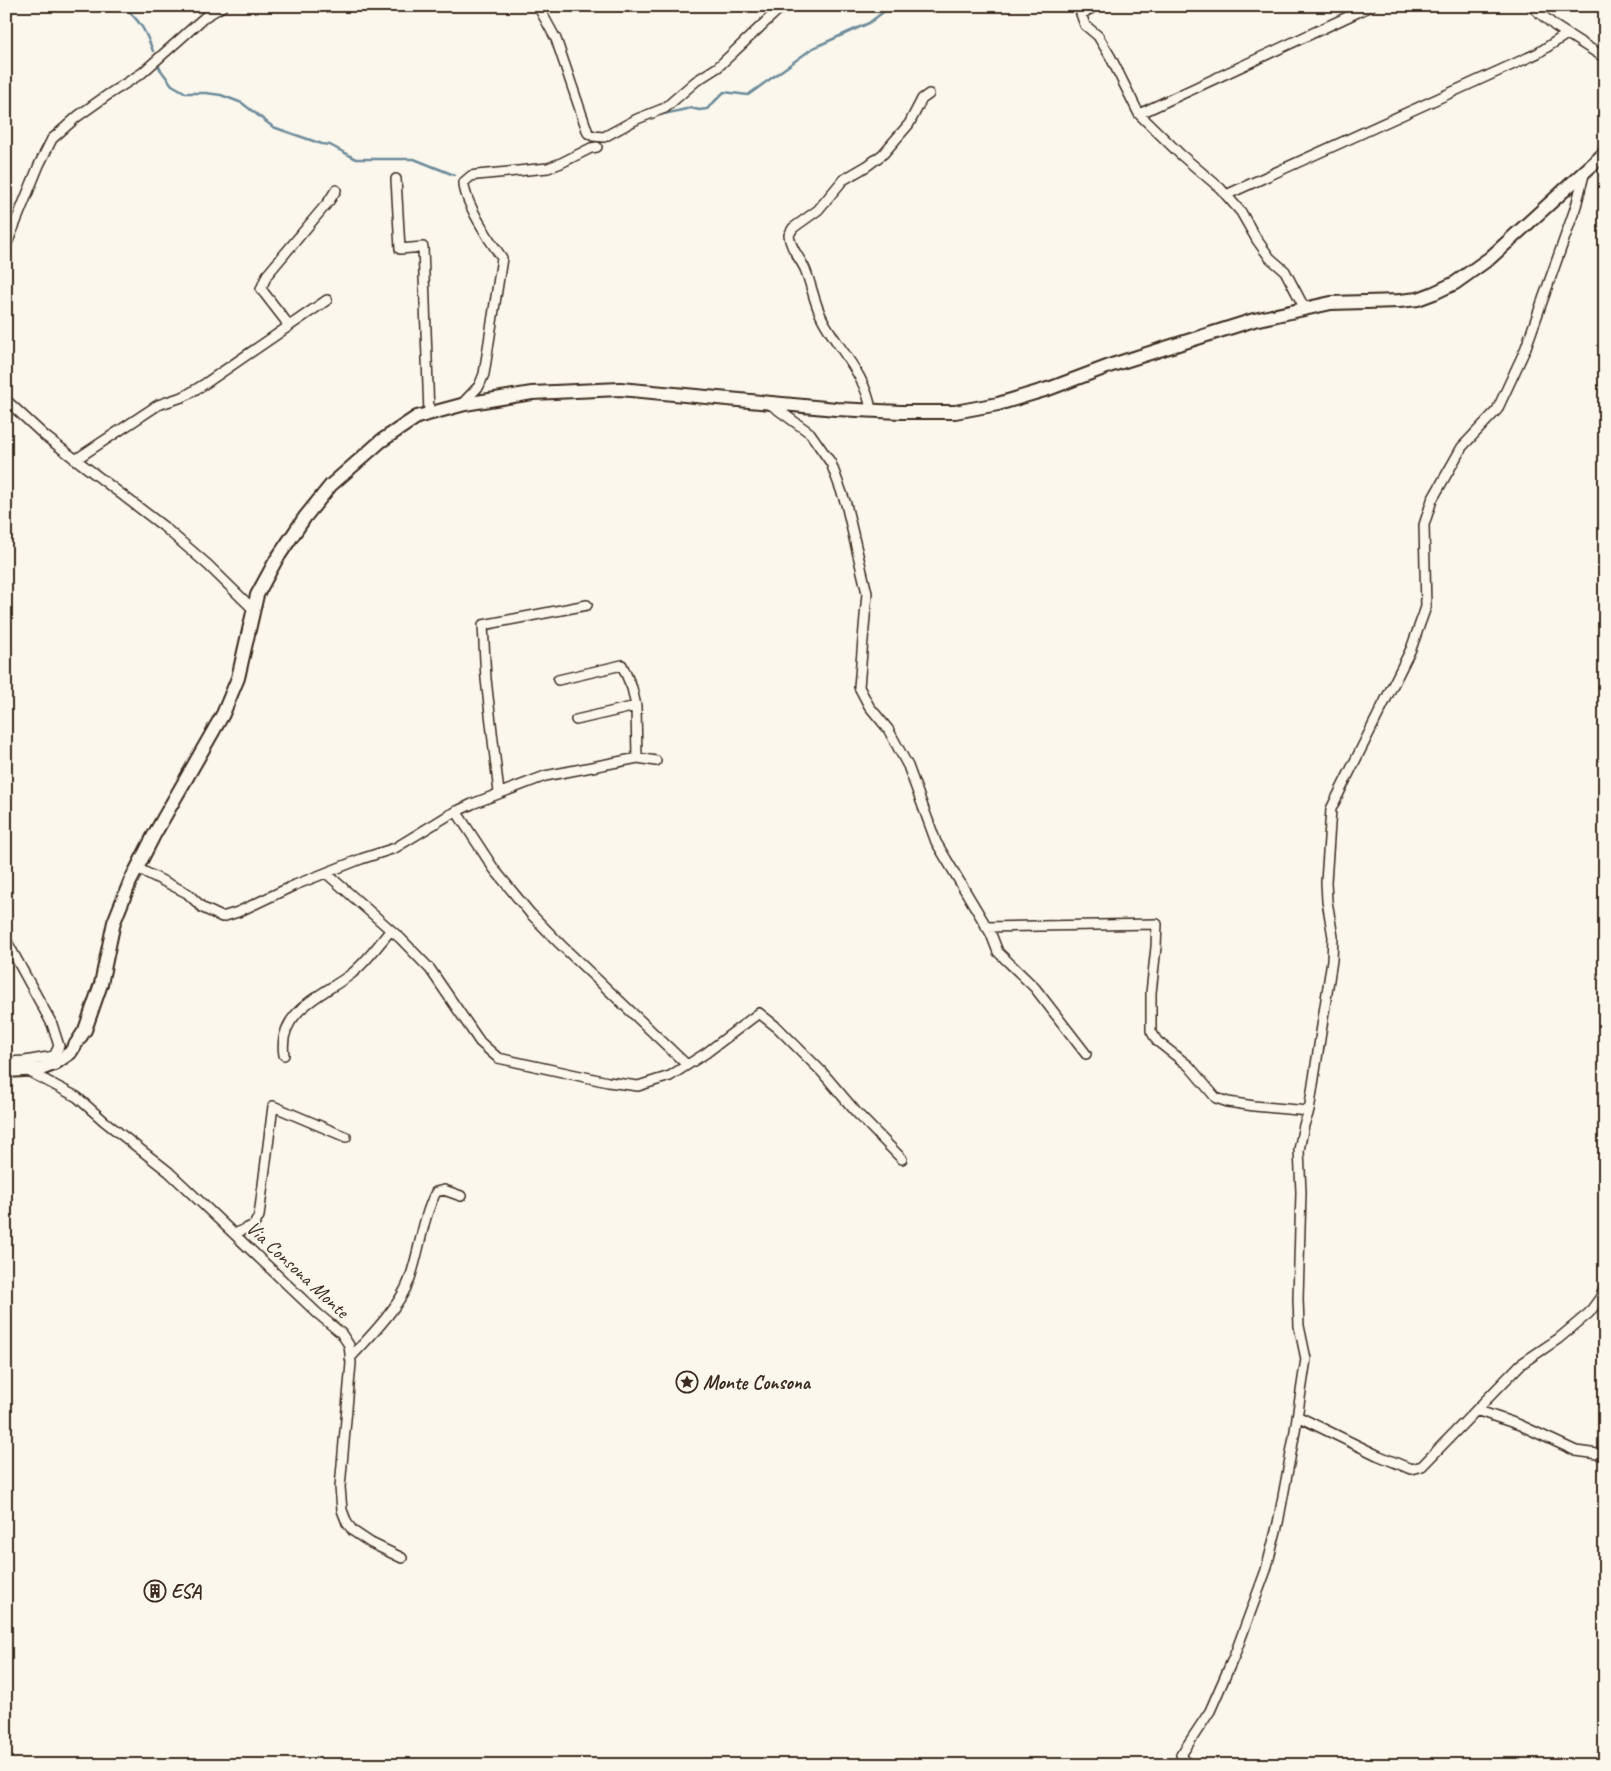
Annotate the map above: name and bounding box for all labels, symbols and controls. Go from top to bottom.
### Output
street label: Via Consona Monte [241,1215,355,1324]
place icon: Monte Consona [675,1370,699,1394]
place label: Monte Consona [703,1370,812,1395]
building icon: ESA [143,1579,167,1603]
place label: ESA [171,1579,202,1604]

